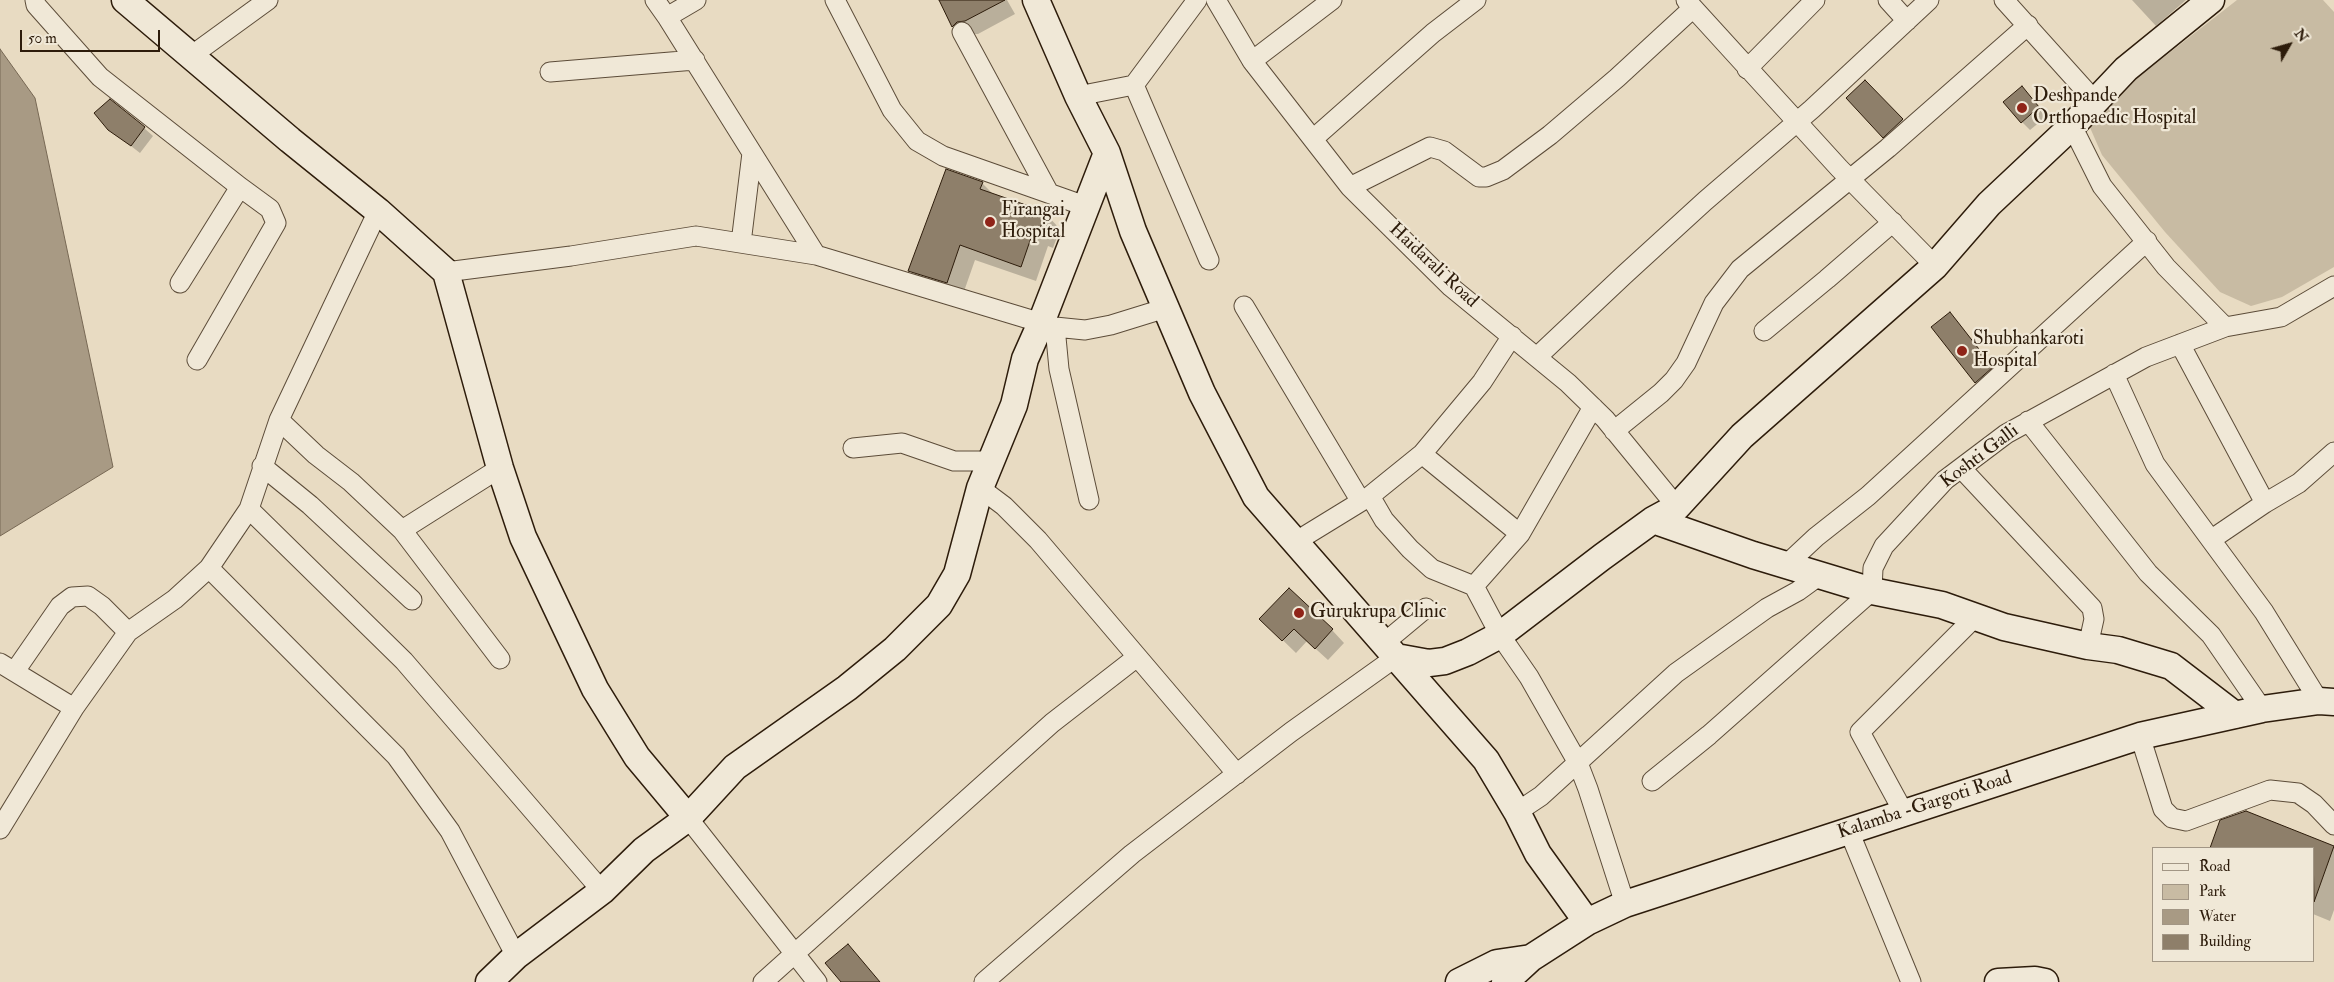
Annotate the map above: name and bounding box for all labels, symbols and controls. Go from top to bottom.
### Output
scale bar [22,20,162,52]
north arrow [2264,20,2314,70]
text: N [2291,25,2312,46]
text: 50 m [28,29,57,48]
place label: Deshpande Orthopaedic Hospital [2033,86,2196,130]
marker: Deshpande Orthopaedic Hospital [2015,101,2029,115]
place label: Firangai Hospital [1001,200,1065,244]
marker: Firangai Hospital [983,215,997,229]
street label: Haidarali Road [1384,219,1482,313]
place label: Shubhankaroti Hospital [1973,329,2084,373]
marker: Shubhankaroti Hospital [1955,344,1969,358]
street label: Koshti Galli [1936,420,2024,494]
place label: Gurukrupa Clinic [1310,602,1446,624]
marker: Gurukrupa Clinic [1292,606,1306,620]
street label: Kalamba -Gargoti Road [1835,767,2015,845]
legend [2152,847,2314,962]
text: Road [2199,857,2230,876]
text: Park [2199,882,2226,901]
text: Water [2199,907,2236,926]
text: Building [2199,932,2251,951]

